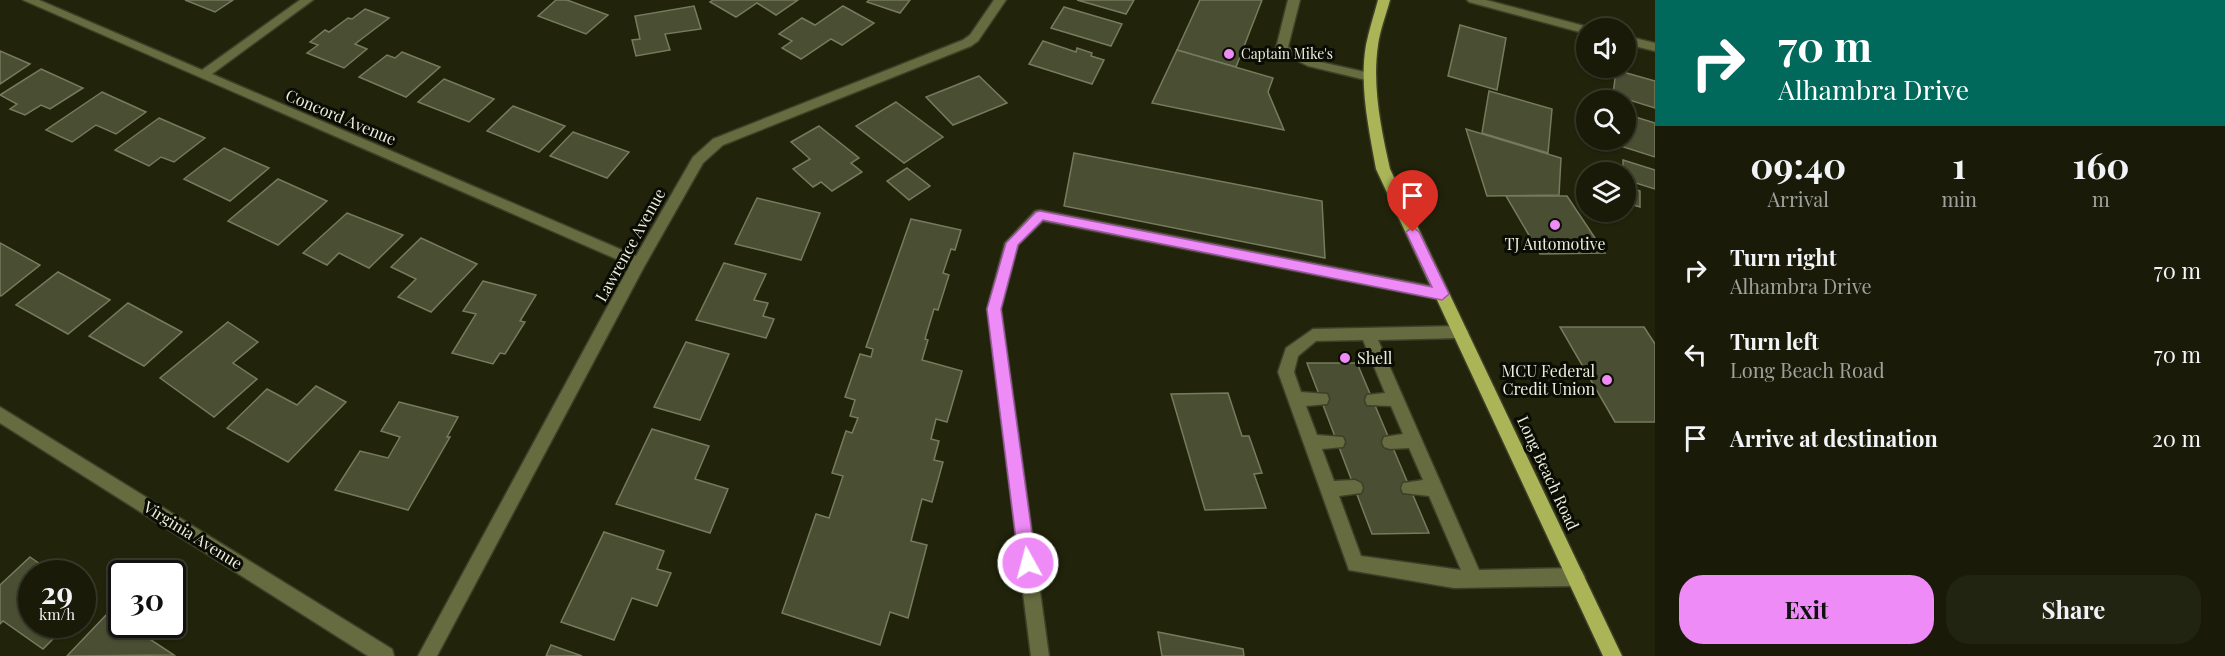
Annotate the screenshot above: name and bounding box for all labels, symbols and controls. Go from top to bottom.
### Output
text: 70 m [1778,17,1872,73]
map controls [1576,18,1636,222]
button: sound [1576,18,1636,78]
icon: right [1679,24,1757,102]
place label: Captain Mike's [1241,44,1333,63]
marker: Captain Mike's [1222,47,1236,61]
text: Alhambra Drive [1778,71,1969,107]
street label: Concord Avenue [283,84,400,149]
button: search [1576,90,1636,150]
text: 09:40 [1750,140,1846,188]
text: 1 [1952,140,1966,188]
text: 160 [2072,140,2130,188]
button: layers [1576,162,1636,222]
pin [1387,170,1438,232]
icon: arrive [1396,179,1429,212]
street label: Lawrence Avenue [590,184,669,305]
text: Arrival [1767,185,1829,212]
text: min [1941,185,1977,212]
text: m [2092,185,2110,212]
marker: TJ Automotive [1548,218,1562,232]
place label: TJ Automotive [1504,233,1606,254]
text: Turn right [1730,242,1836,272]
icon: right [1679,254,1712,287]
text: 70 m [2154,255,2201,285]
text: Alhambra Drive [1730,272,1872,299]
text: Turn left [1730,326,1819,356]
icon: left [1679,338,1712,371]
text: 70 m [2154,339,2201,369]
place label: Shell [1357,347,1393,368]
marker: Shell [1338,351,1352,365]
text: Long Beach Road [1730,356,1885,383]
place label: MCU Federal Credit Union [1501,360,1595,399]
marker: MCU Federal Credit Union [1600,373,1614,387]
street label: Long Beach Road [1513,412,1584,533]
icon: arrive [1679,422,1712,455]
text: Arrive at destination [1730,423,1938,453]
text: 20 m [2152,423,2201,453]
street label: Virginia Avenue [139,495,247,573]
position arrow [996,531,1060,595]
speed limit sign: 30 [108,560,186,638]
text: 29 [41,572,73,612]
button: Exit [1679,575,1934,644]
button: Share [1946,575,2201,644]
text: km/h [39,604,75,624]

